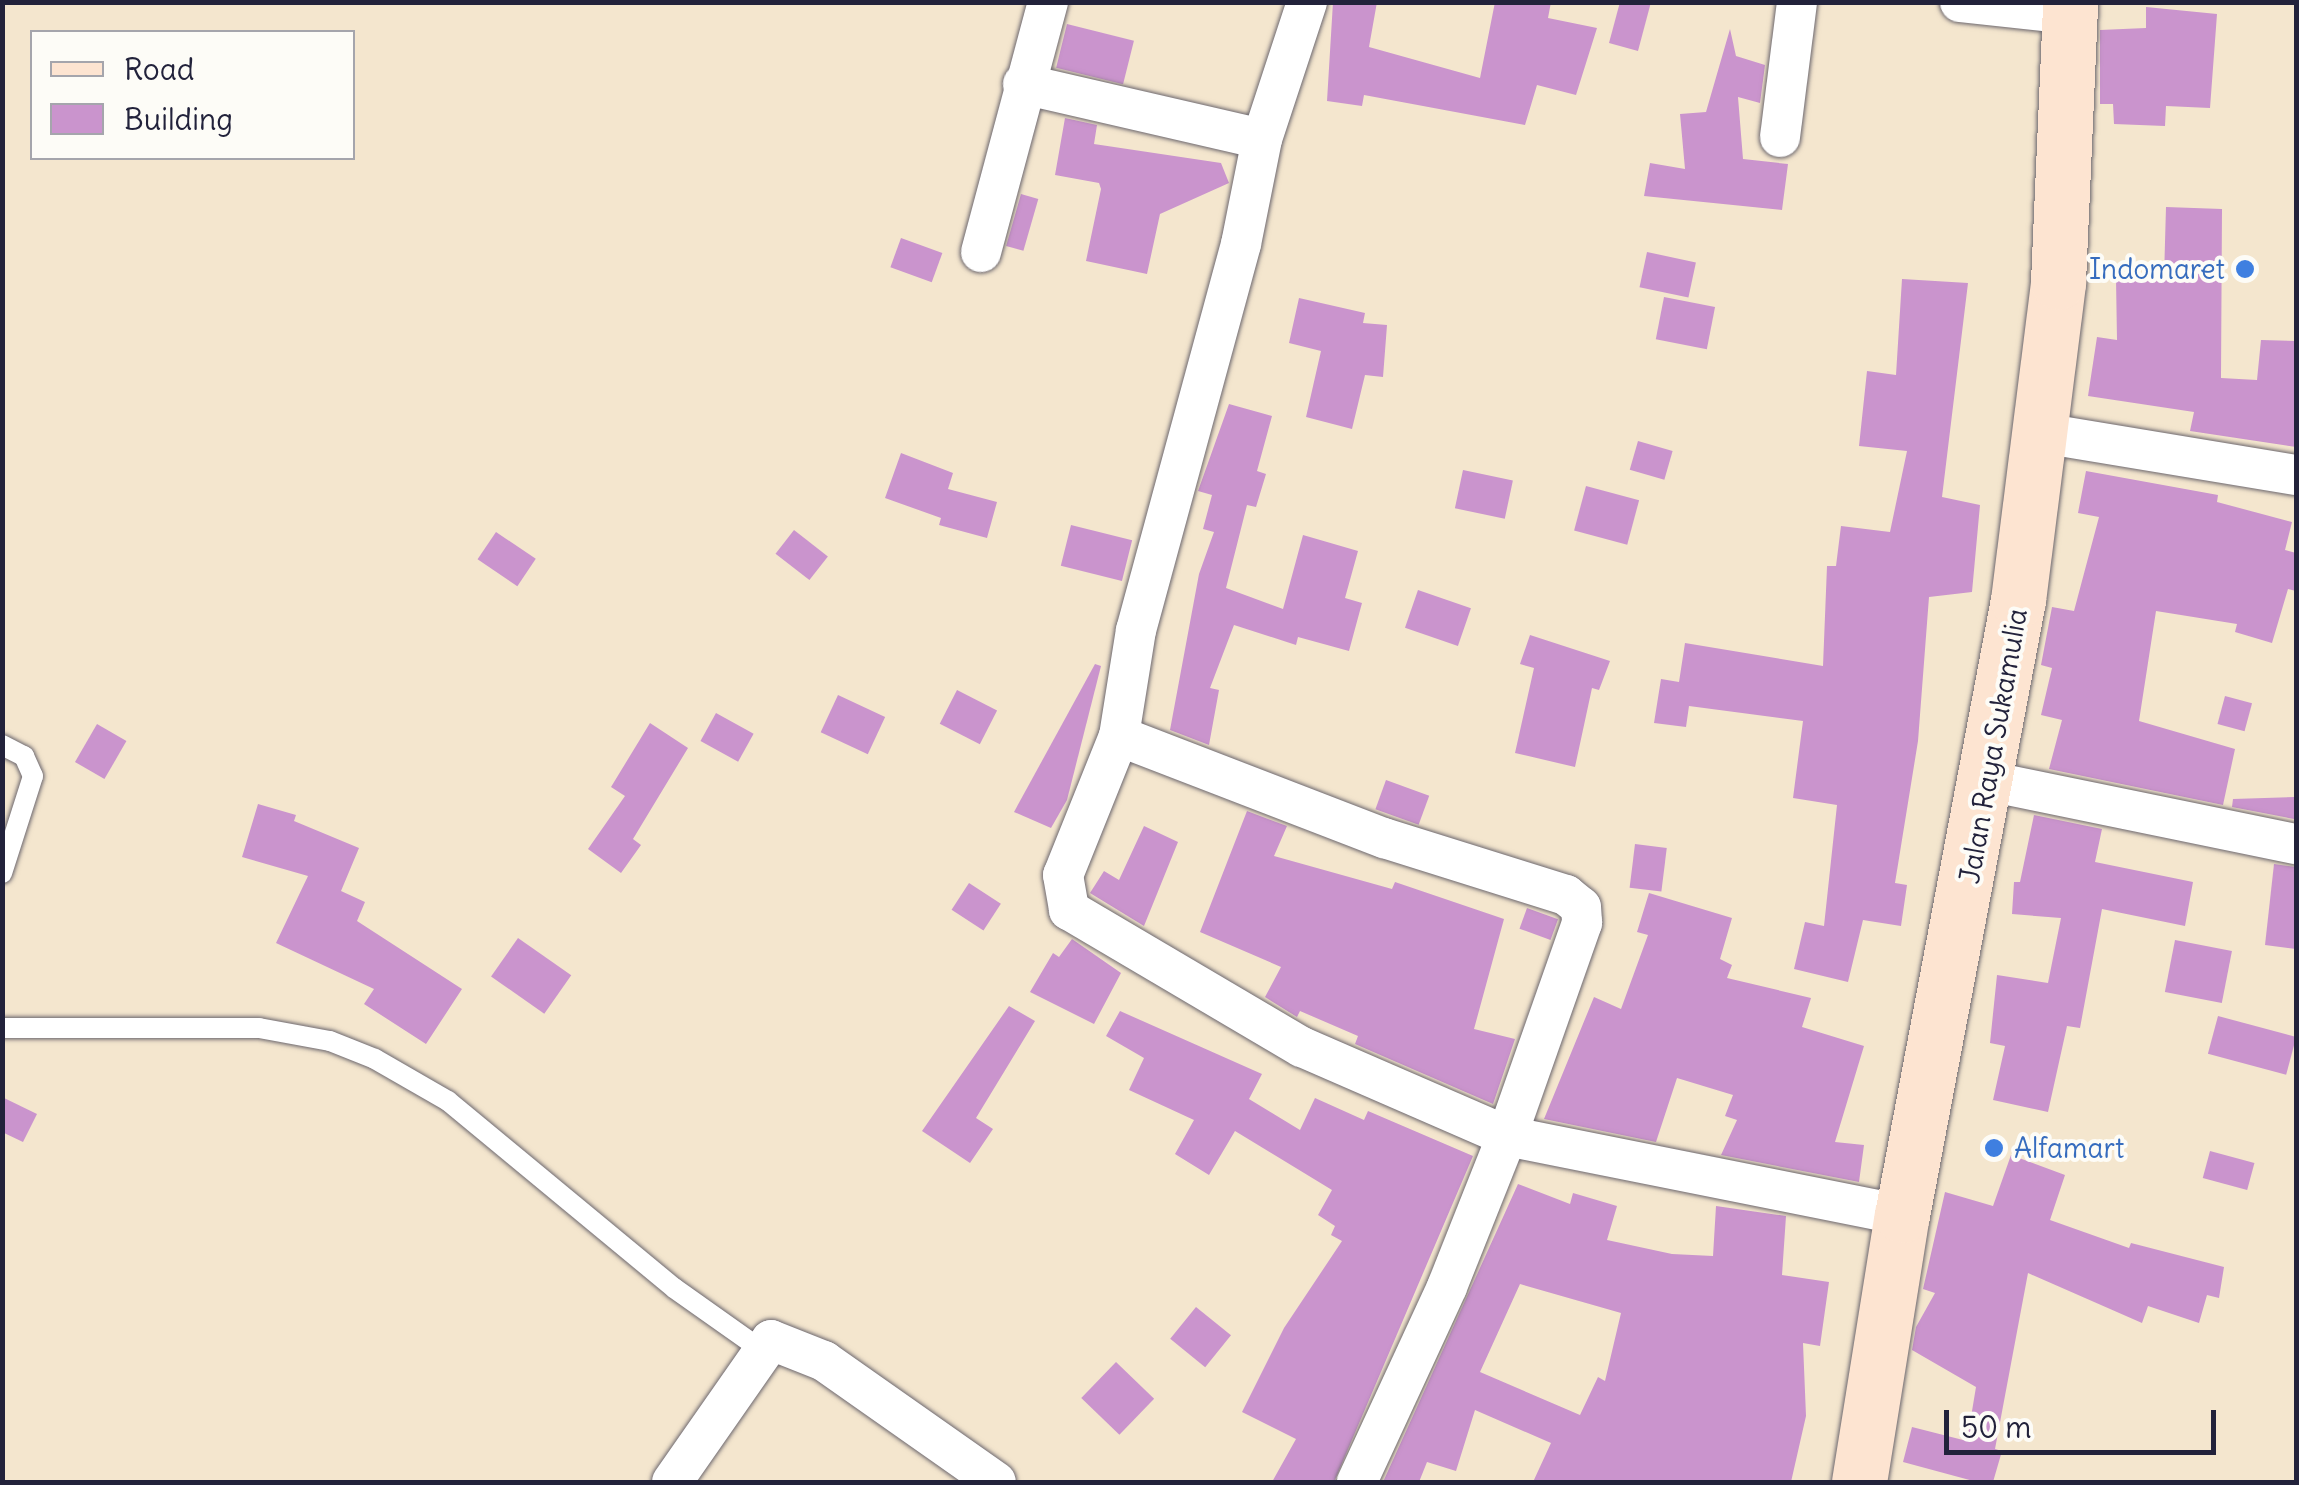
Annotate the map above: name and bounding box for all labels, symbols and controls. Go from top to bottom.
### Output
legend [30,30,355,160]
text: Road [124,50,194,88]
text: Building [124,100,233,138]
place label: Indomaret [2089,252,2225,286]
marker: Indomaret [2234,258,2256,280]
street label: Jalan Raya Sukamulia [1952,606,2034,886]
place label: Alfamart [2014,1131,2124,1165]
marker: Alfamart [1983,1137,2005,1159]
scale bar [1949,1390,2222,1452]
text: 50 m [1961,1408,2031,1446]

